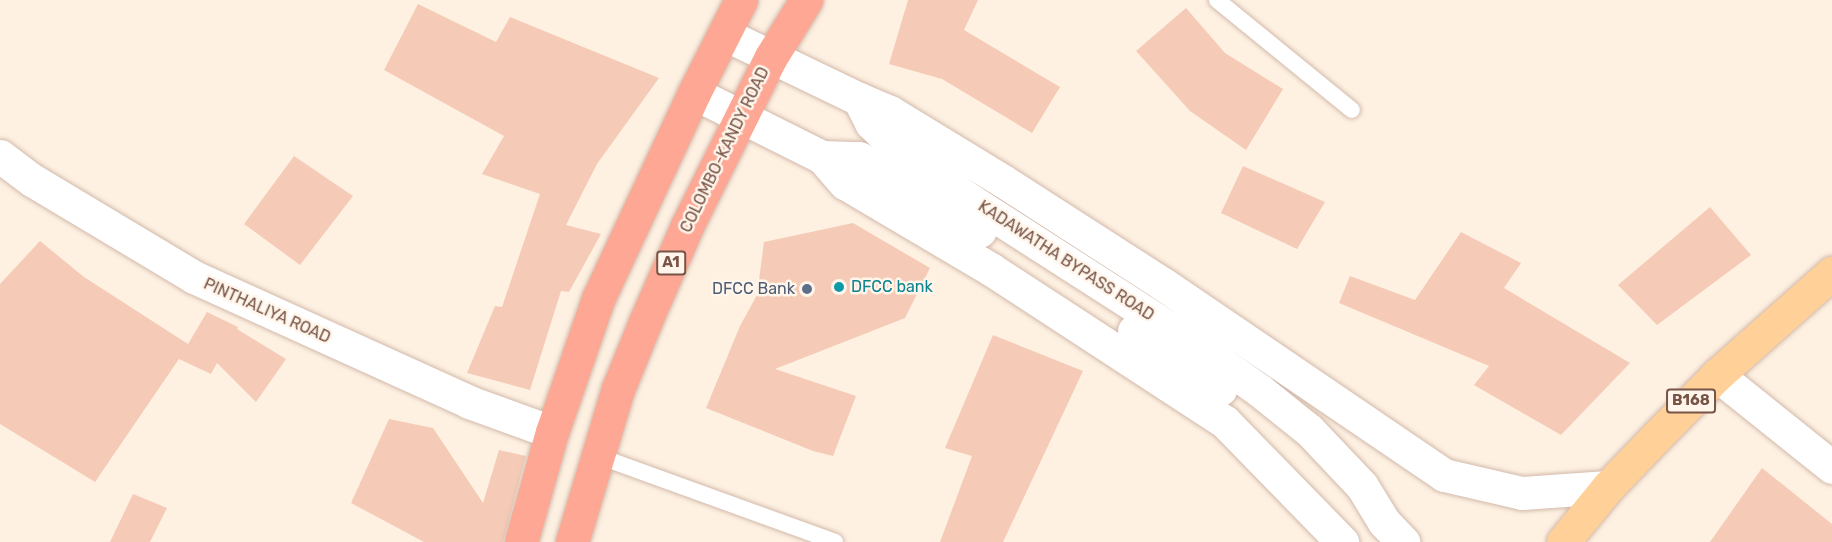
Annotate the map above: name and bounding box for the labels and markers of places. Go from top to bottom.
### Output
place label: DFCC bank [851,277,933,297]
place label: DFCC Bank [712,279,795,299]
marker: DFCC bank [832,280,846,294]
marker: DFCC Bank [800,282,814,296]

